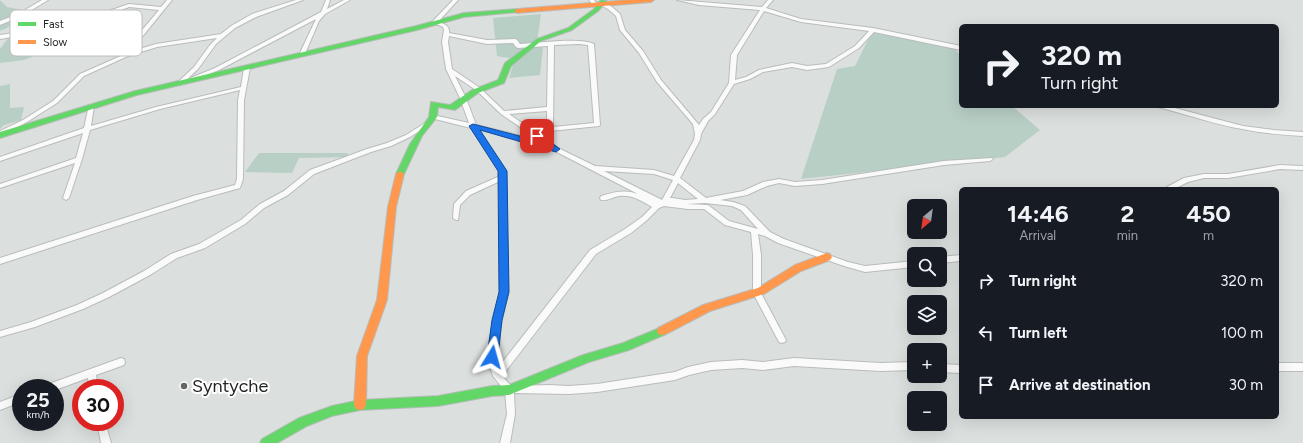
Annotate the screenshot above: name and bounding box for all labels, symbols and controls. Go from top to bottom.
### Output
legend [10,10,142,56]
text: Fast [43,18,64,31]
text: Slow [43,36,67,49]
text: 320 m [1041,38,1122,72]
icon: right [975,40,1027,92]
text: Turn right [1041,72,1118,94]
pin [520,119,554,153]
icon: arrive [526,125,548,147]
north arrow [907,199,947,239]
map controls [907,199,947,431]
text: 14:46 [1007,199,1069,228]
text: 2 [1121,199,1134,228]
text: 450 [1186,199,1231,228]
text: Arrival [1020,228,1056,243]
text: min [1117,228,1138,243]
text: m [1203,228,1214,243]
button: search [907,247,947,287]
icon: right [975,270,997,292]
text: Turn right [1009,272,1077,290]
text: 320 m [1220,272,1263,290]
button: layers [907,295,947,335]
icon: left [975,322,997,344]
text: Turn left [1009,324,1067,342]
text: 100 m [1221,324,1263,342]
position arrow [471,336,513,378]
button: + [907,343,947,383]
icon: arrive [975,374,997,396]
place label: Syntyche [192,375,268,397]
text: Arrive at destination [1009,376,1150,394]
text: 30 m [1229,376,1263,394]
speed limit sign: 30 [72,379,124,431]
marker: Syntyche [179,381,189,391]
text: 25 [26,388,50,412]
button: − [907,391,947,431]
text: km/h [27,408,49,421]

